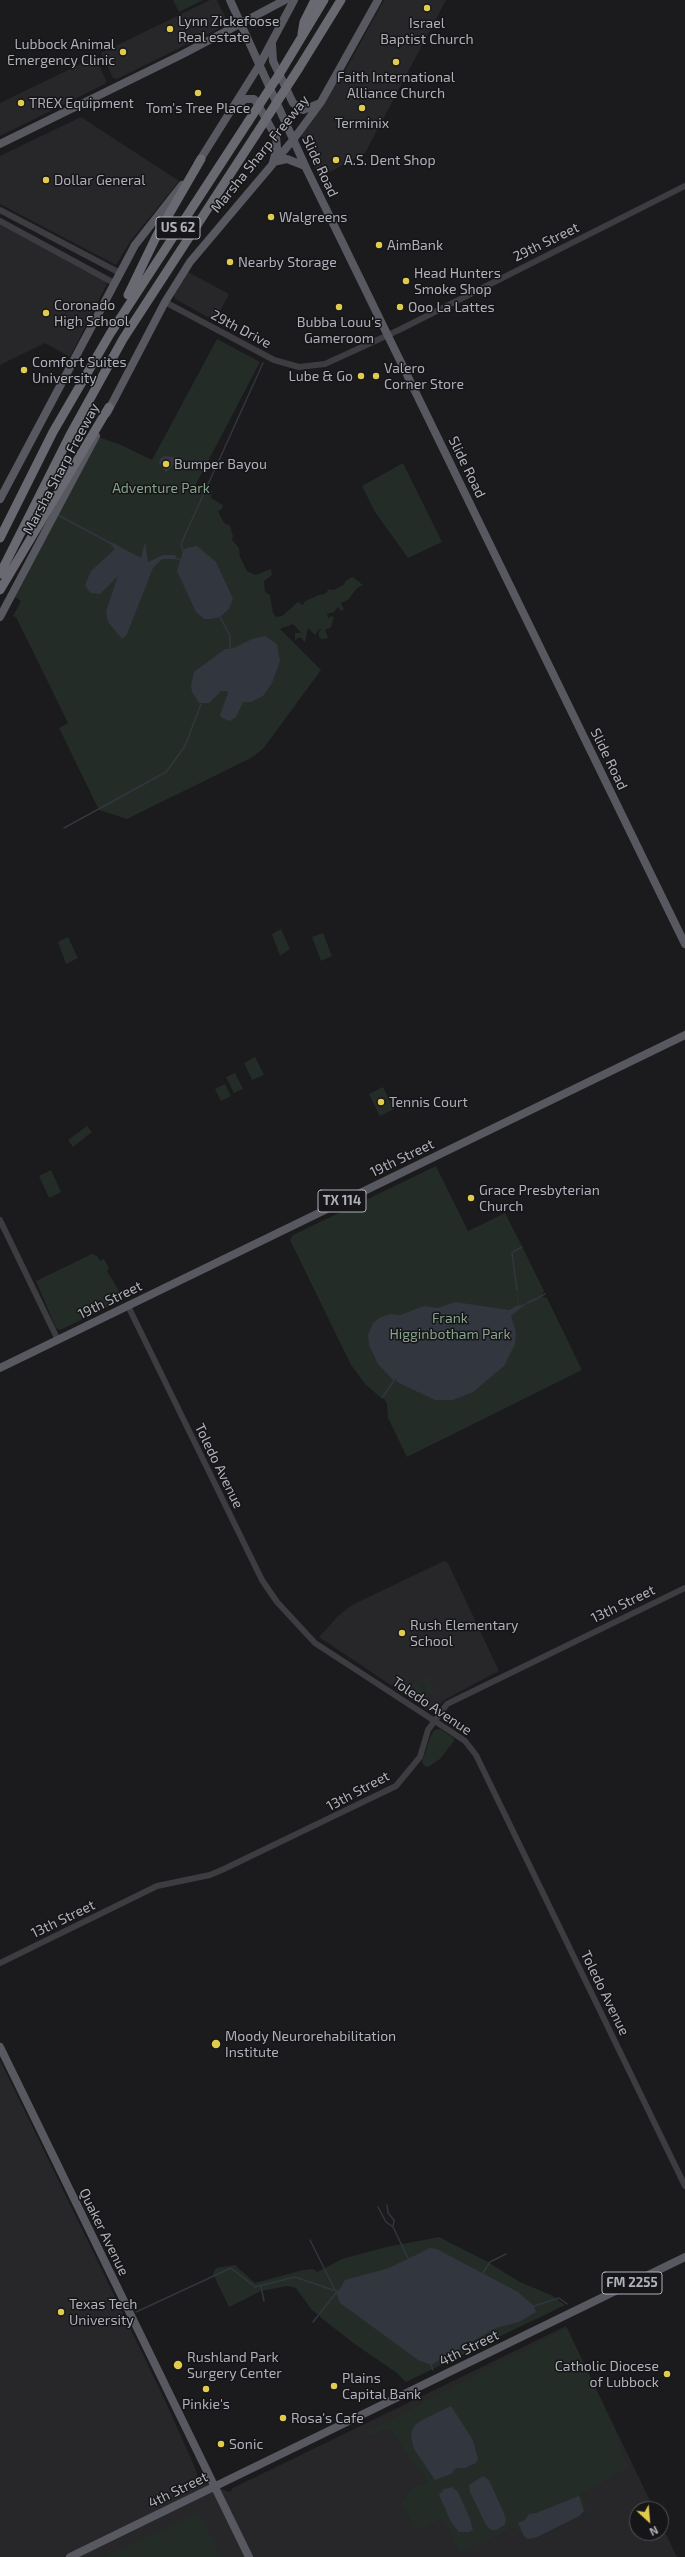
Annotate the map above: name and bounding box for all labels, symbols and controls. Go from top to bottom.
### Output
marker: Israel Baptist Church [422,3,432,13]
place label: Lynn Zickefoose Real estate [178,13,279,46]
place label: Israel Baptist Church [380,15,474,48]
marker: Lynn Zickefoose Real estate [165,24,175,34]
place label: Lubbock Animal Emergency Clinic [7,36,115,68]
marker: Lubbock Animal Emergency Clinic [118,47,128,57]
marker: Faith International Alliance Church [391,57,401,67]
place label: Faith International Alliance Church [337,69,455,102]
marker: Tom's Tree Place [193,88,203,98]
street label: Marsha Sharp Freeway [207,92,313,216]
place label: TREX Equipment [29,95,134,111]
marker: TREX Equipment [16,98,26,108]
place label: Tom's Tree Place [146,100,250,116]
marker: Terminix [357,103,367,113]
place label: Terminix [335,115,389,131]
street label: Slide Road [298,132,342,200]
place label: A.S. Dent Shop [344,152,436,168]
marker: A.S. Dent Shop [331,155,341,165]
place label: Dollar General [54,172,145,188]
marker: Dollar General [41,175,51,185]
place label: Walgreens [279,209,347,225]
marker: Walgreens [266,212,276,222]
road number: US 62 [156,217,200,239]
street label: 29th Street [510,219,582,265]
place label: AimBank [387,237,443,253]
marker: AimBank [374,240,384,250]
place label: Nearby Storage [238,254,337,270]
marker: Nearby Storage [225,257,235,267]
place label: Head Hunters Smoke Shop [414,265,501,298]
marker: Head Hunters Smoke Shop [401,276,411,286]
place label: Coronado High School [54,297,129,330]
place label: Ooo La Lattes [408,299,495,315]
marker: Bubba Louu's Gameroom [334,302,344,312]
marker: Ooo La Lattes [395,302,405,312]
street label: 29th Drive [208,306,274,352]
marker: Coronado High School [41,308,51,318]
place label: Bubba Louu's Gameroom [297,314,381,346]
place label: Comfort Suites University [32,354,127,386]
place label: Valero Corner Store [384,360,464,392]
marker: Comfort Suites University [19,365,29,375]
place label: Lube & Go [289,368,353,384]
marker: Lube & Go [356,371,366,381]
marker: Valero Corner Store [371,371,381,381]
street label: Marsha Sharp Freeway [19,400,103,538]
street label: Slide Road [445,433,489,501]
place label: Bumper Bayou [174,456,267,472]
marker: Bumper Bayou [161,459,171,469]
park label: Adventure Park [112,480,210,496]
street label: Slide Road [587,725,631,793]
place label: Tennis Court [389,1094,468,1110]
marker: Tennis Court [376,1097,386,1107]
street label: 19th Street [367,1135,437,1181]
place label: Grace Presbyterian Church [479,1182,600,1214]
road number: TX 114 [318,1190,366,1212]
marker: Grace Presbyterian Church [466,1193,476,1203]
street label: 19th Street [75,1277,145,1323]
park label: Frank Higginbotham Park [389,1310,511,1342]
street label: Toledo Avenue [191,1421,247,1511]
street label: 13th Street [588,1581,658,1627]
place label: Rush Elementary School [410,1617,518,1650]
marker: Rush Elementary School [397,1628,407,1638]
street label: Toledo Avenue [389,1673,475,1739]
street label: 13th Street [324,1767,392,1815]
street label: 13th Street [28,1896,98,1942]
street label: Toledo Avenue [577,1948,633,2038]
place label: Moody Neurorehabilitation Institute [225,2028,396,2060]
marker: Moody Neurorehabilitation Institute [210,2038,222,2050]
street label: Quaker Avenue [76,2186,132,2278]
road number: FM 2255 [602,2272,662,2294]
place label: Texas Tech University [69,2296,137,2328]
marker: Texas Tech University [56,2307,66,2317]
street label: 4th Street [437,2326,501,2370]
place label: Rushland Park Surgery Center [187,2349,282,2382]
place label: Catholic Diocese of Lubbock [555,2358,659,2390]
marker: Rushland Park Surgery Center [172,2359,184,2371]
marker: Catholic Diocese of Lubbock [662,2369,672,2379]
place label: Plains Capital Bank [342,2370,421,2402]
marker: Plains Capital Bank [329,2381,339,2391]
marker: Pinkie's [201,2384,211,2394]
place label: Pinkie's [182,2396,230,2412]
place label: Rosa's Cafe [291,2410,364,2426]
marker: Rosa's Cafe [278,2413,288,2423]
place label: Sonic [229,2436,263,2452]
marker: Sonic [216,2439,226,2449]
street label: 4th Street [146,2468,210,2512]
north arrow [629,2501,669,2541]
text: N [648,2524,660,2539]

